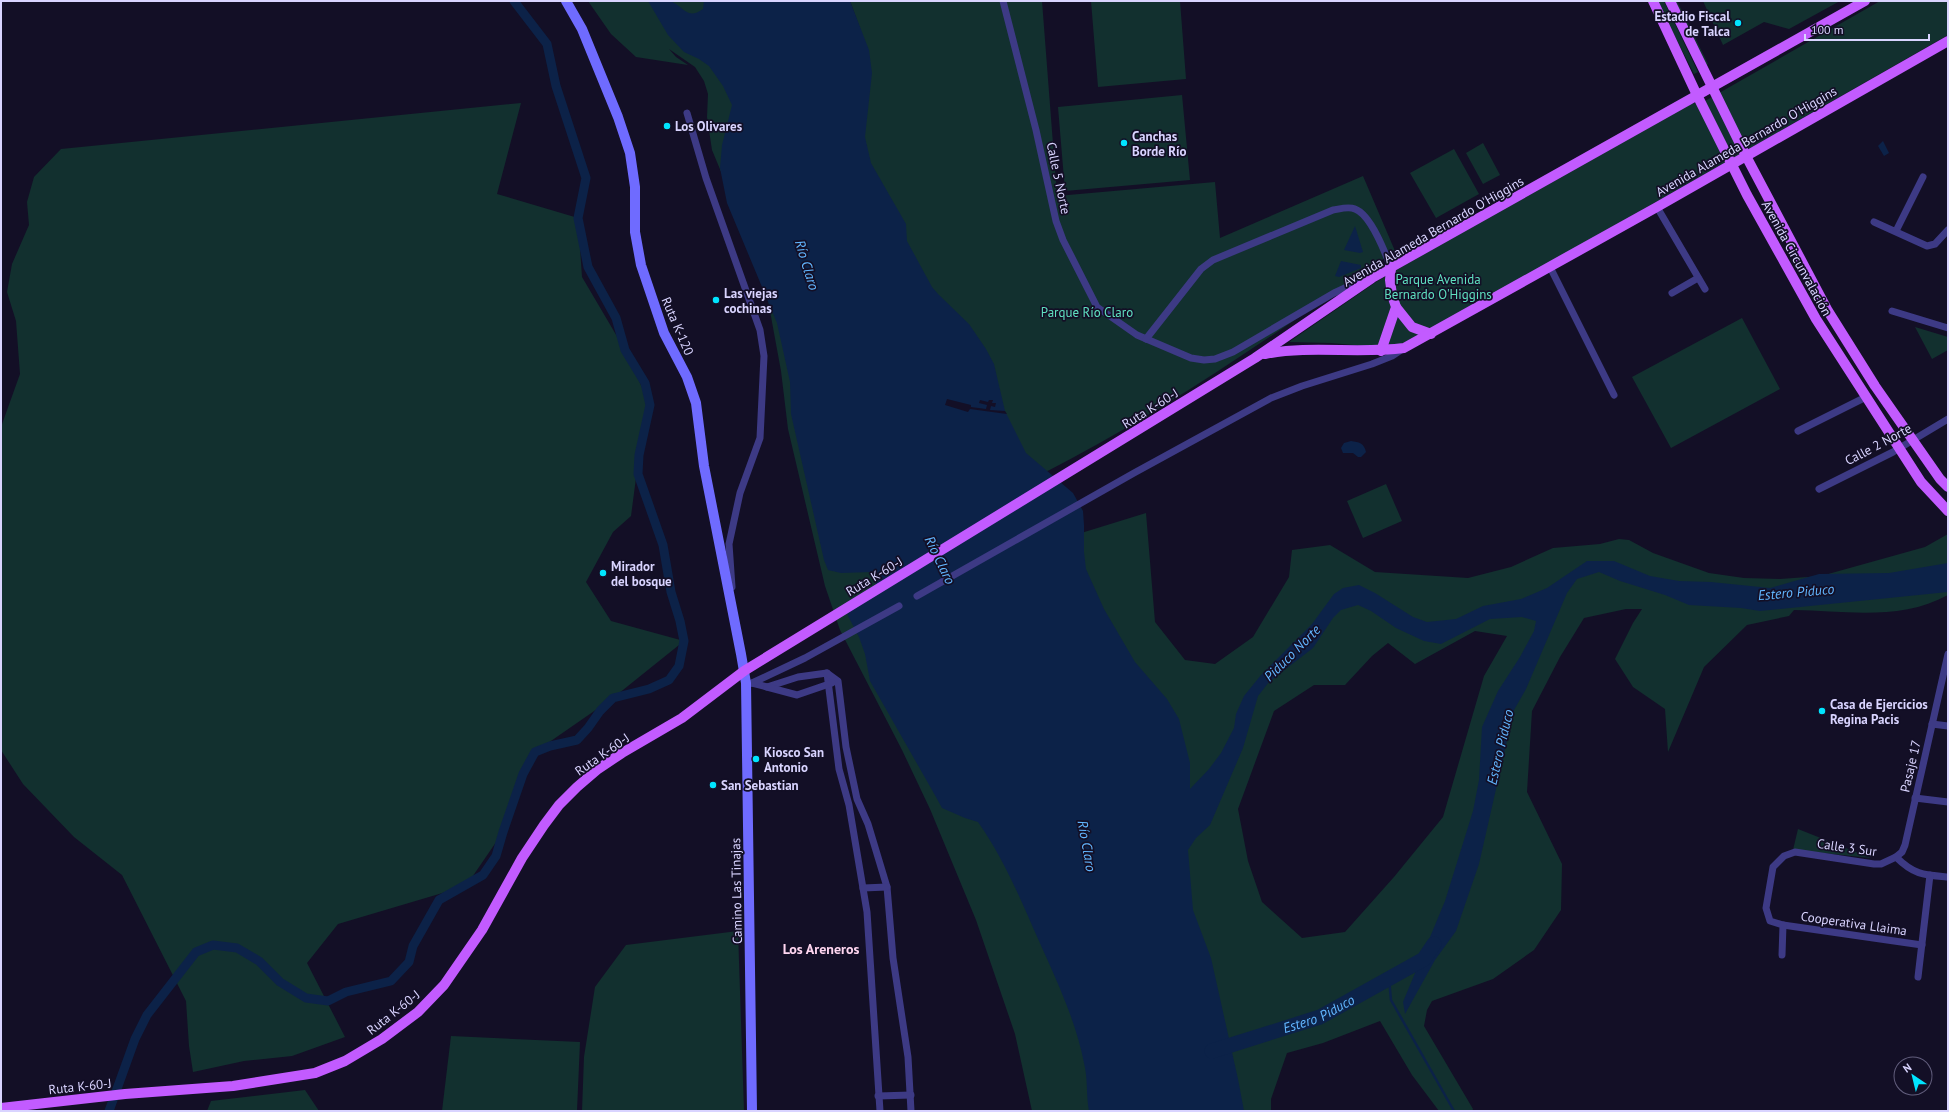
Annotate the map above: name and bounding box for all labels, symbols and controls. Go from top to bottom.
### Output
place label: Estadio Fiscal de Talca [1654,8,1730,40]
scale bar [1805,16,1929,42]
marker: Estadio Fiscal de Talca [1733,18,1743,28]
text: 100 m [1811,22,1844,37]
street label: Avenida Alameda Bernardo O'Higgins [1653,82,1840,200]
place label: Los Olivares [675,118,743,135]
marker: Los Olivares [662,121,672,131]
place label: Canchas Borde Río [1132,128,1186,160]
marker: Canchas Borde Río [1119,138,1129,148]
street label: Calle 5 Norte [1043,140,1074,216]
street label: Avenida Alameda Bernardo O'Higgins [1340,172,1527,290]
street label: Avenida Circunvalación [1758,198,1835,319]
water label: Río Claro [791,238,823,292]
park label: Parque Avenida Bernardo O'Higgins [1384,271,1492,303]
place label: Las viejas cochinas [724,285,778,317]
street label: Ruta K-120 [658,294,697,358]
marker: Las viejas cochinas [711,295,721,305]
park label: Parque Río Claro [1041,304,1133,321]
street label: Ruta K-60-J [1119,384,1182,432]
street label: Calle 2 Norte [1842,420,1915,469]
water label: Río Claro [921,533,959,587]
street label: Ruta K-60-J [843,553,906,600]
place label: Mirador del bosque [611,558,672,590]
marker: Mirador del bosque [598,568,608,578]
water label: Estero Piduco [1757,580,1835,604]
water label: Piduco Norte [1260,620,1325,685]
place label: Casa de Ejercicios Regina Pacis [1830,696,1928,728]
marker: Casa de Ejercicios Regina Pacis [1817,706,1827,716]
water label: Estero Piduco [1483,708,1517,786]
street label: Ruta K-60-J [572,729,633,779]
street label: Pasaje 17 [1896,738,1925,794]
place label: Kiosco San Antonio [764,744,824,776]
marker: Kiosco San Antonio [751,754,761,764]
place label: San Sebastian [721,777,799,794]
marker: San Sebastian [708,780,718,790]
water label: Río Claro [1074,819,1100,873]
street label: Calle 3 Sur [1816,835,1878,860]
street label: Camino Las Tinajas [727,838,746,944]
street label: Cooperativa Llaima [1800,908,1908,939]
district label: Los Areneros [783,940,859,958]
street label: Ruta K-60-J [363,986,423,1039]
water label: Estero Piduco [1280,991,1358,1037]
north arrow [1893,1056,1933,1096]
text: N [1900,1060,1914,1076]
street label: Ruta K-60-J [48,1075,112,1098]

